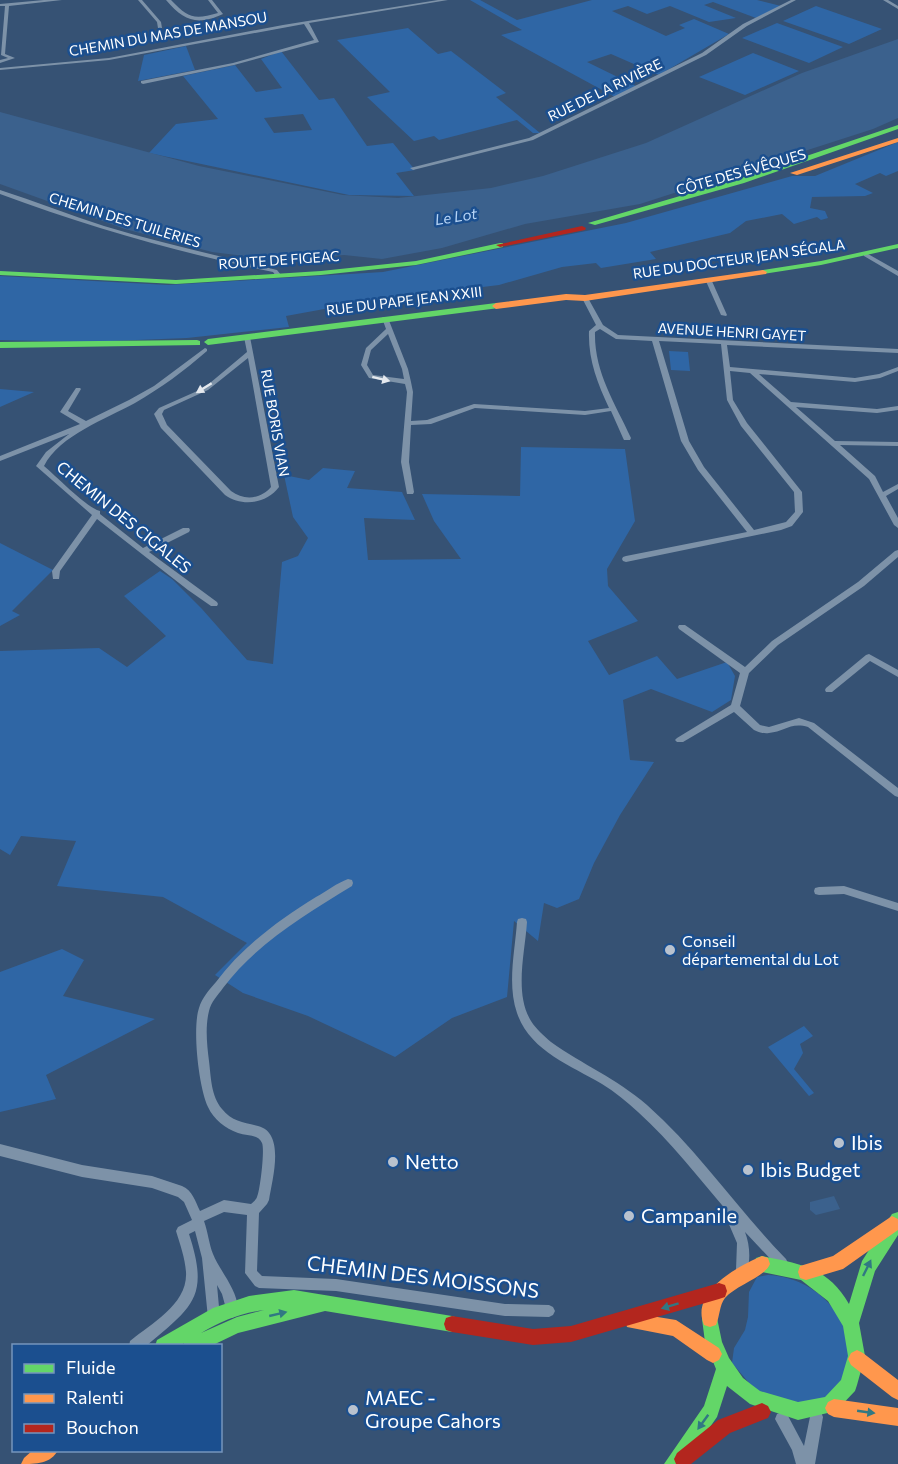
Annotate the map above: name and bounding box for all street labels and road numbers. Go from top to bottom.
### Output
street label: CHEMIN DU MAS DE MANSOU [68,8,268,59]
street label: RUE DE LA RIVIÈRE [545,55,665,125]
street label: CÔTE DES ÉVÊQUES [674,145,808,198]
street label: CHEMIN DES TUILERIES [47,188,203,251]
street label: RUE DU DOCTEUR JEAN SÉGALA [632,235,846,282]
street label: ROUTE DE FIGEAC [218,247,340,272]
street label: RUE DU PAPE JEAN XXIII [325,282,483,319]
street label: AVENUE HENRI GAYET [657,319,807,344]
street label: RUE BORIS VIAN [258,368,293,478]
street label: CHEMIN DES CIGALES [53,457,195,577]
street label: CHEMIN DES MOISSONS [306,1250,541,1302]

